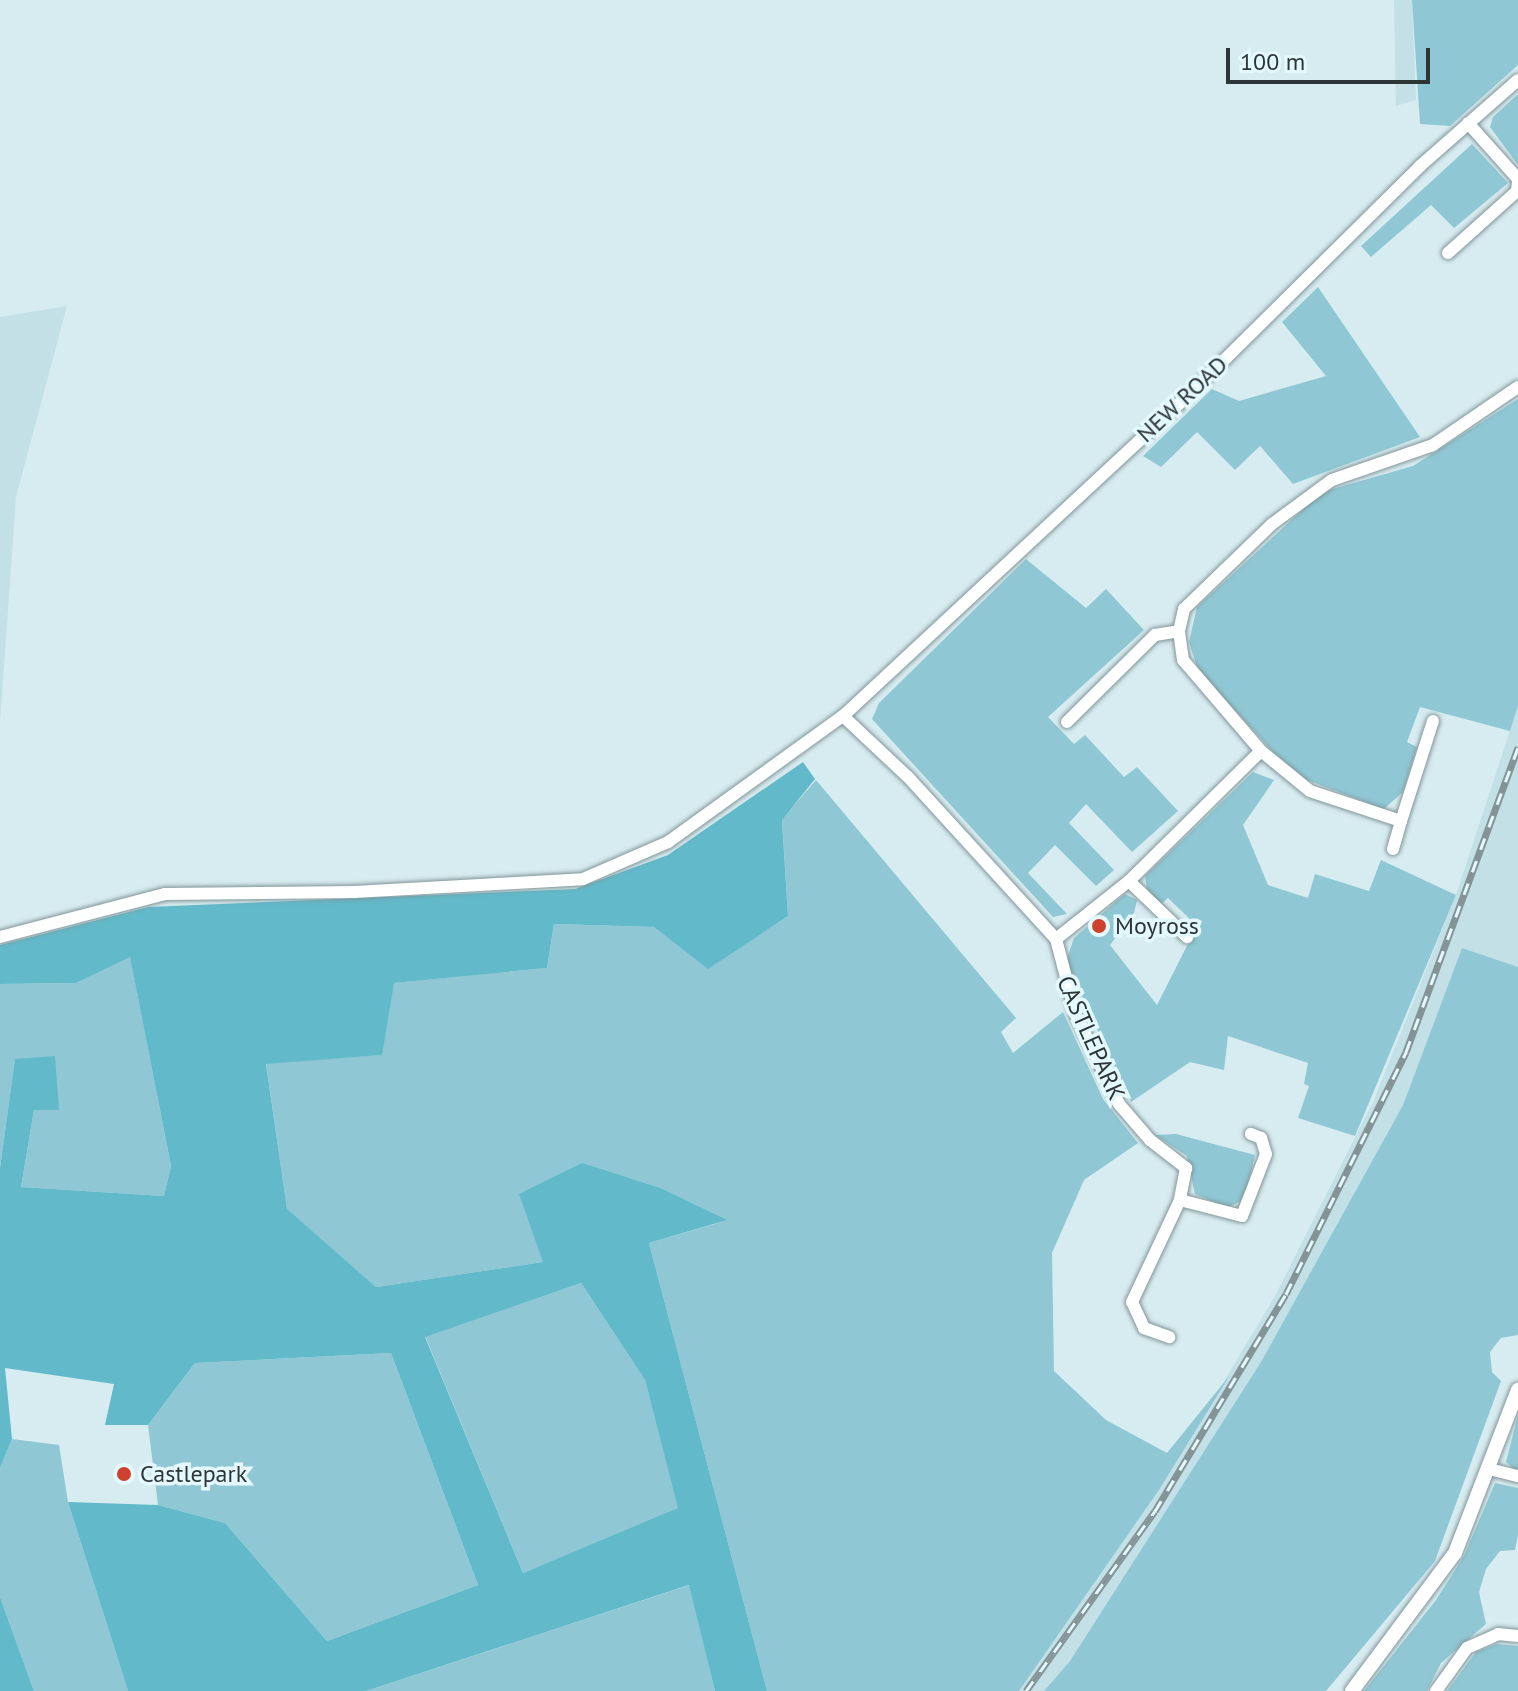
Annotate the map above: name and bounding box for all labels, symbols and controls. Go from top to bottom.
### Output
scale bar [1230,32,1434,82]
text: 100 m [1240,46,1305,77]
street label: NEW ROAD [1130,350,1234,448]
place label: Moyross [1115,912,1199,940]
marker: Moyross [1090,917,1108,935]
street label: CASTLEPARK [1051,971,1131,1105]
place label: Castlepark [140,1460,247,1488]
marker: Castlepark [115,1465,133,1483]

